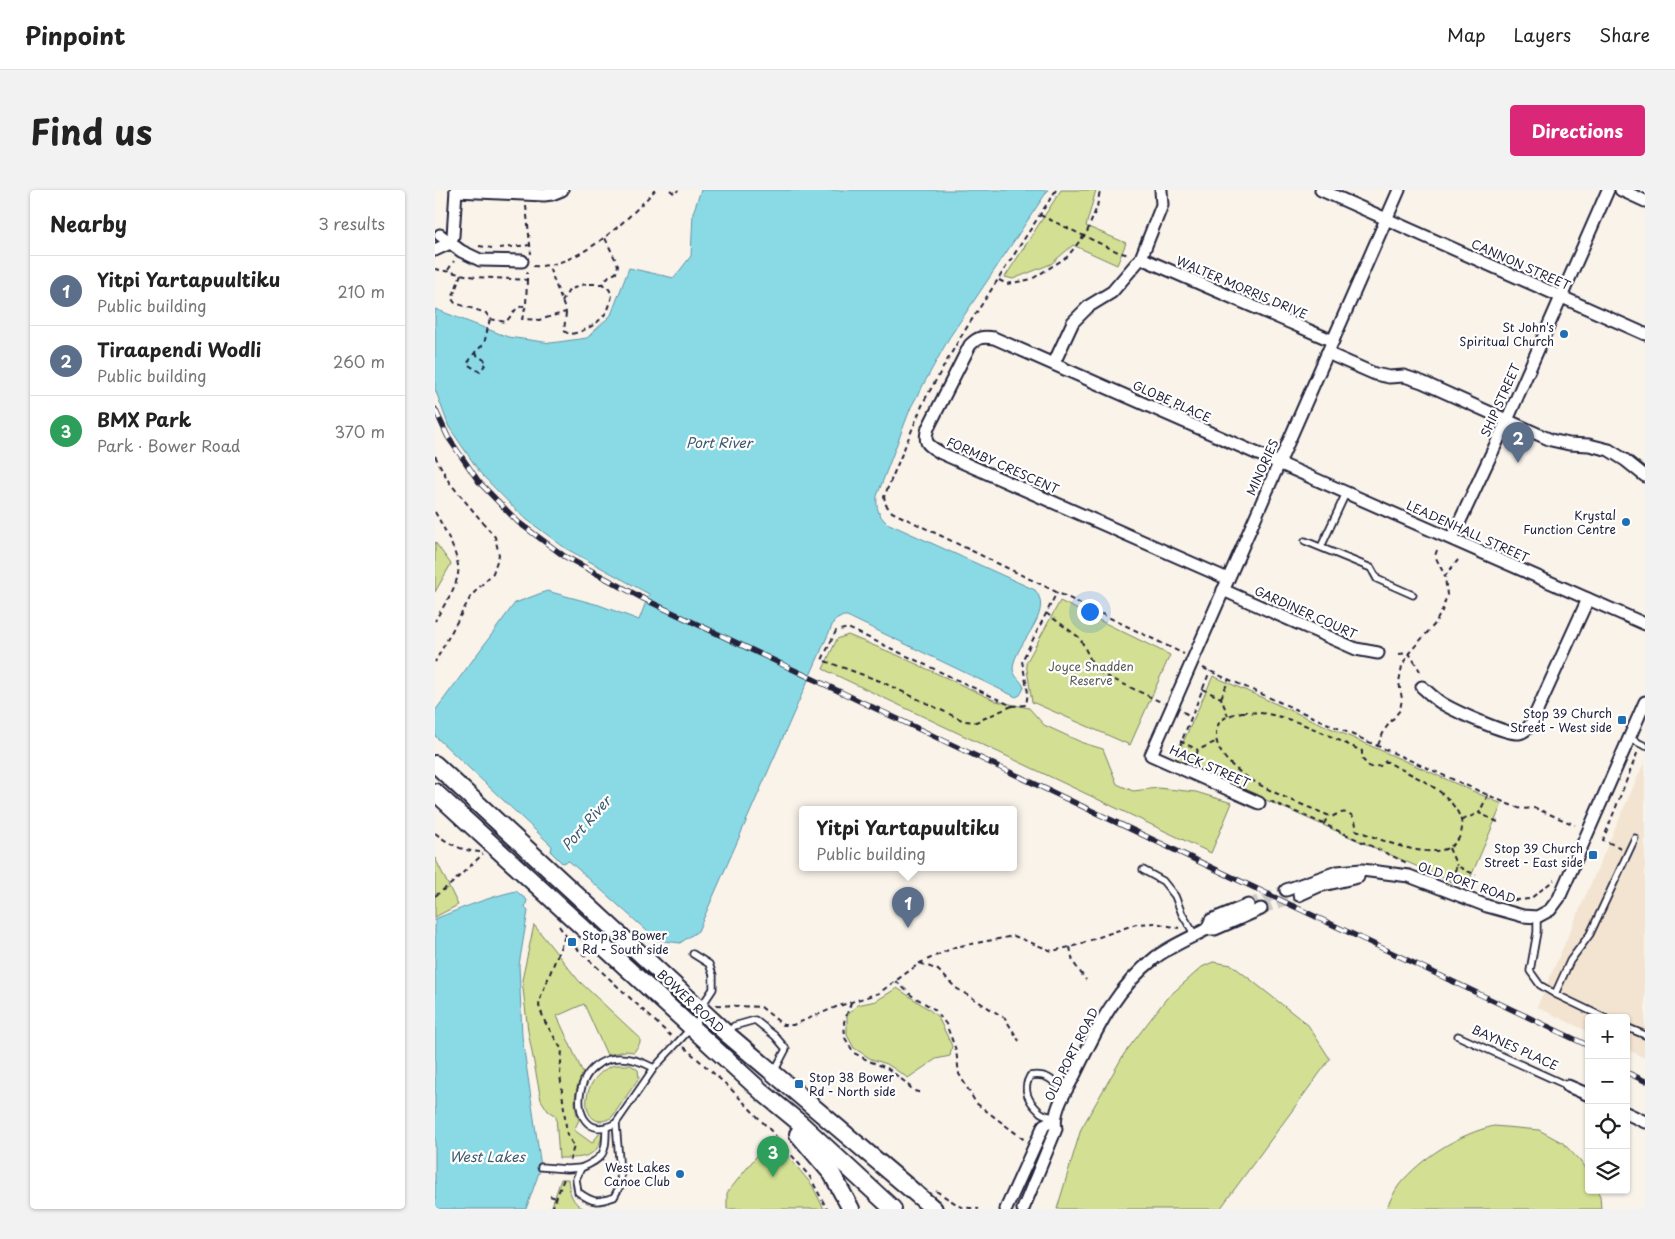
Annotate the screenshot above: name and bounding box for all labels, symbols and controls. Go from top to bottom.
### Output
text: Pinpoint [25,17,126,53]
text: Map [1447,21,1486,48]
text: Layers [1514,21,1571,48]
text: Share [1599,21,1650,48]
text: Find us [30,104,152,157]
button: Directions [1510,105,1645,156]
text: Nearby [50,207,127,239]
text: 3 results [318,211,385,235]
street label: CANNON STREET [1469,234,1574,294]
street label: WALTER MORRIS DRIVE [1174,251,1310,323]
text: Yitpi Yartapuultiku [97,265,280,293]
text: 1 [62,279,70,303]
text: 210 m [337,279,385,303]
text: Public building [97,293,207,317]
place label: St John's Spiritual Church [1459,318,1555,350]
marker: St John's Spiritual Church [1558,328,1570,340]
text: Tiraapendi Wodli [97,335,261,363]
text: 2 [60,349,72,373]
text: 260 m [333,349,385,373]
street label: SHIP STREET [1476,360,1525,440]
text: Public building [97,363,207,387]
street label: GLOBE PLACE [1130,376,1214,426]
text: BMX Park [97,405,191,433]
text: 3 [61,419,71,443]
text: 370 m [335,419,385,443]
pin: 2 [1502,422,1534,463]
water label: Port River [686,432,754,453]
street label: FORMBY CRESCENT [944,432,1063,498]
text: Park · Bower Road [97,433,240,457]
street label: MINORIES [1242,436,1282,498]
street label: LEADENHALL STREET [1404,496,1533,567]
place label: Krystal Function Centre [1523,506,1616,538]
marker: Krystal Function Centre [1620,516,1632,528]
street label: GARDINER COURT [1252,581,1361,643]
your location [1077,599,1103,625]
park label: Joyce Snadden Reserve [1048,657,1134,689]
place label: Stop 39 Church Street - West side [1510,704,1612,736]
marker: Stop 39 Church Street - West side [1616,714,1628,726]
street label: HACK STREET [1167,740,1254,792]
water label: Port River [556,790,617,855]
popup [799,806,1017,871]
text: Yitpi Yartapuultiku [816,813,1000,841]
place label: Stop 39 Church Street - East side [1484,839,1583,871]
text: Public building [816,841,926,865]
marker: Stop 39 Church Street - East side [1587,849,1599,861]
street label: OLD PORT ROAD [1416,857,1518,907]
pin: 1 [892,887,924,928]
place label: Stop 38 Bower Rd - South side [582,926,669,958]
marker: Stop 38 Bower Rd - South side [566,936,578,948]
street label: BOWER ROAD [653,965,729,1037]
street label: OLD PORT ROAD [1040,1004,1102,1104]
map controls [1585,1014,1630,1194]
button: + [1585,1014,1630,1059]
street label: BAYNES PLACE [1469,1020,1561,1074]
button: − [1585,1059,1630,1104]
place label: Stop 38 Bower Rd - North side [809,1068,896,1100]
marker: Stop 38 Bower Rd - North side [793,1078,805,1090]
button: locate [1585,1104,1630,1149]
pin: 3 [757,1136,789,1177]
water label: West Lakes [449,1146,526,1167]
button: layers [1585,1149,1630,1194]
place label: West Lakes Canoe Club [604,1158,671,1190]
marker: West Lakes Canoe Club [674,1168,686,1180]

